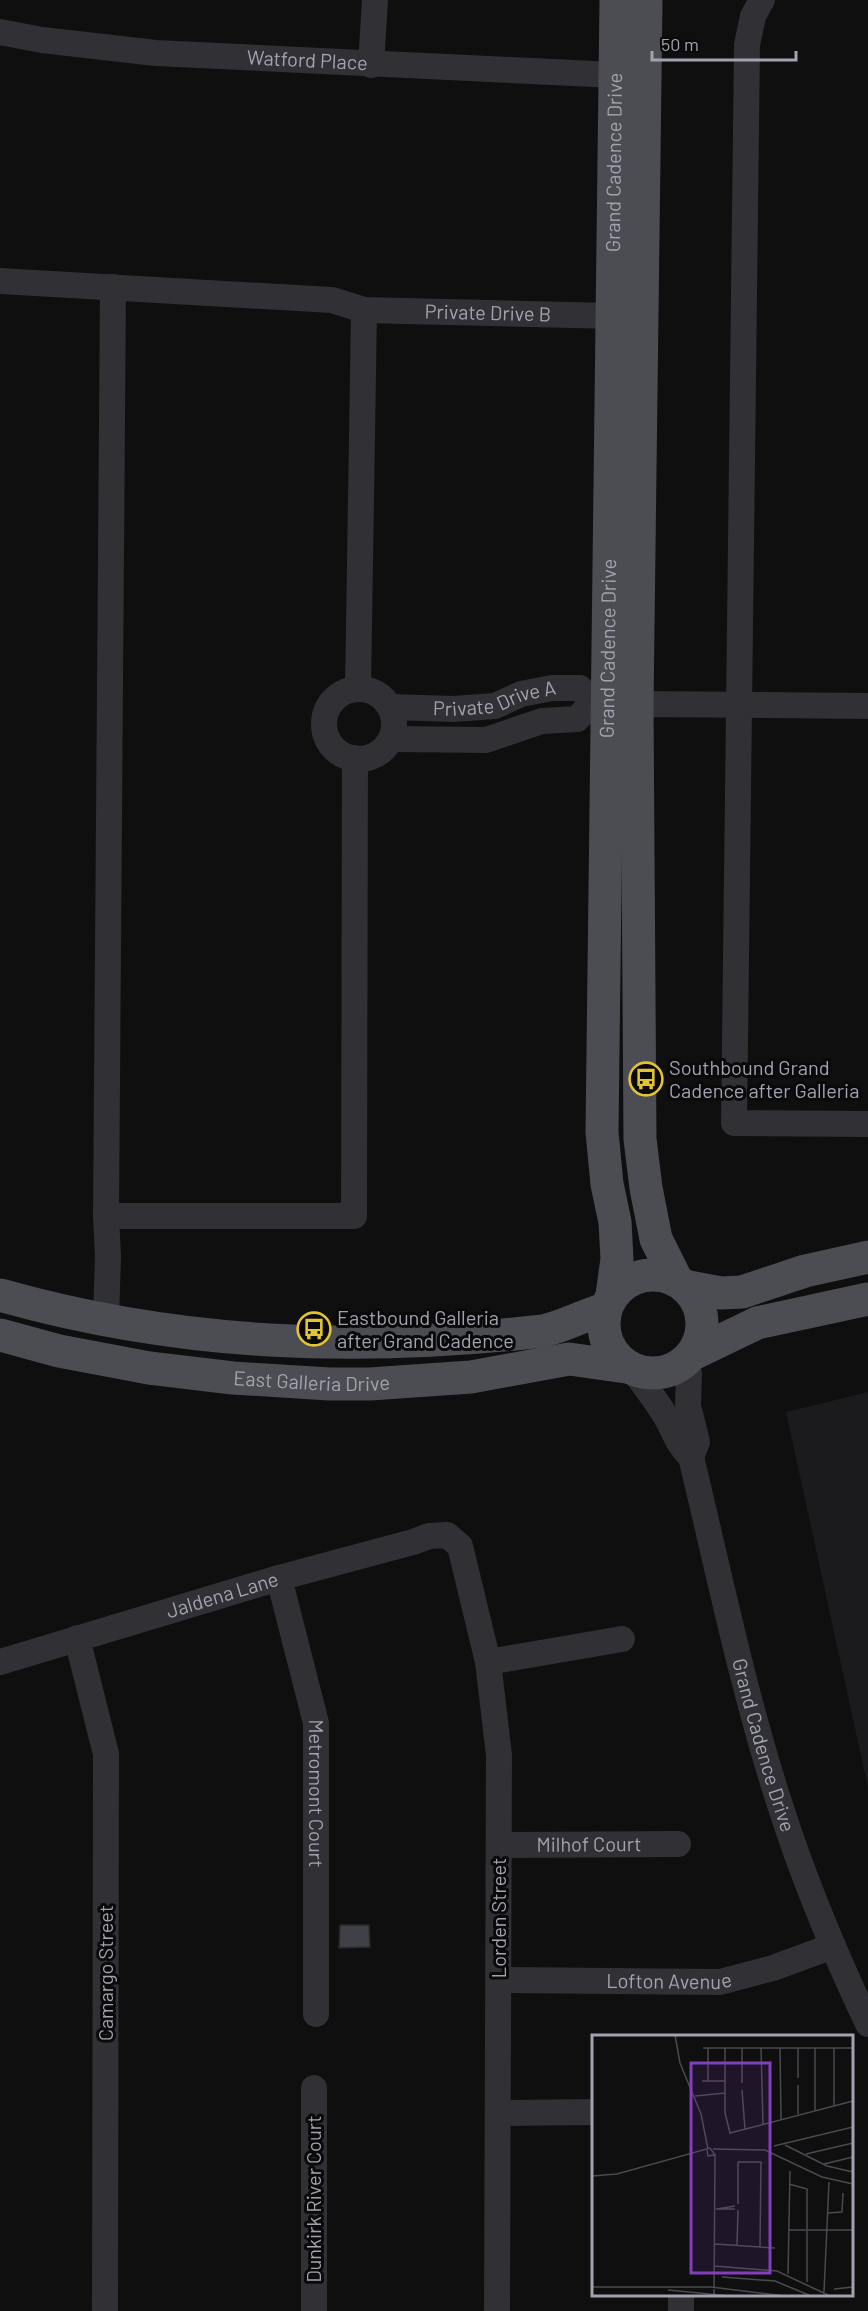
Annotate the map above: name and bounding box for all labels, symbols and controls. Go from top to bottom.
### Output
scale bar [652,24,796,62]
text: 50 m [661,33,699,55]
street label: Watford Place [246,44,368,74]
street label: Grand Cadence Drive [600,73,626,252]
street label: Private Drive B [424,298,551,326]
street label: Grand Cadence Drive [594,559,620,738]
street label: Private Drive A [433,675,558,720]
place label: Southbound Grand Cadence after Galleria [669,1055,859,1102]
bus stop icon: Southbound Grand Cadence after Galleria [628,1061,664,1097]
place label: Eastbound Galleria after Grand Cadence [337,1305,514,1352]
bus stop icon: Eastbound Galleria after Grand Cadence [296,1311,332,1347]
street label: East Galleria Drive [233,1365,391,1395]
street label: Jaldena Lane [163,1566,281,1622]
street label: Grand Cadence Drive [728,1656,801,1835]
street label: Metromont Court [305,1719,329,1867]
street label: Milhof Court [536,1831,642,1856]
street label: Lorden Street [486,1858,510,1978]
street label: Camargo Street [93,1905,117,2041]
street label: Lofton Avenue [606,1966,734,1993]
inset map [592,2035,853,2296]
street label: Dunkirk River Court [301,2116,325,2283]

